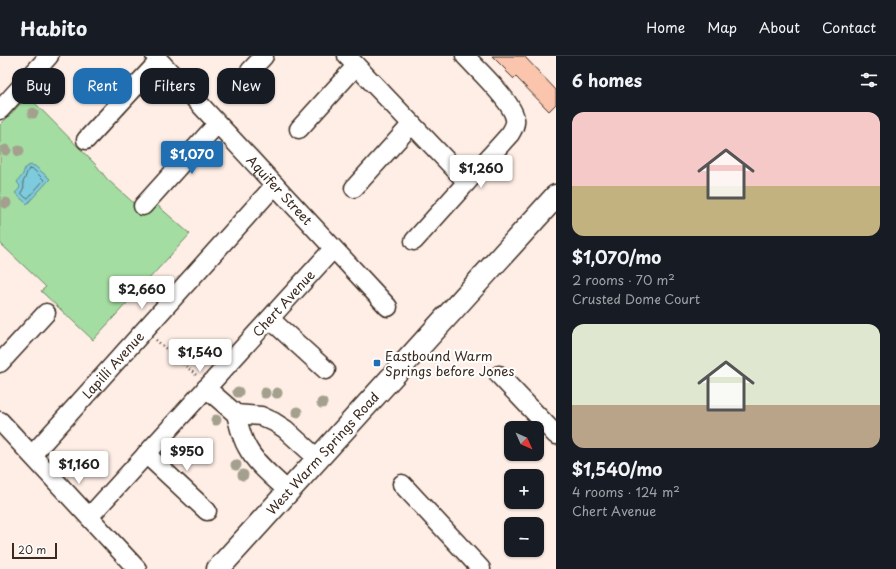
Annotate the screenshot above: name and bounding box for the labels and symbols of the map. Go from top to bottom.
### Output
pin: $1,070 [159,141,225,175]
street label: Aquifer Street [243,151,317,229]
pin: $1,260 [448,155,514,189]
street label: Chert Avenue [248,265,319,341]
pin: $2,660 [109,276,175,310]
street label: Lapilli Avenue [77,327,148,402]
pin: $1,540 [167,339,233,373]
place label: Eastbound Warm Springs before Jones [385,346,514,380]
marker: Eastbound Warm Springs before Jones [372,358,382,368]
street label: West Warm Springs Road [262,387,383,519]
north arrow [504,421,544,461]
pin: $950 [163,438,211,472]
pin: $1,160 [46,451,112,485]
scale bar [12,541,57,560]

